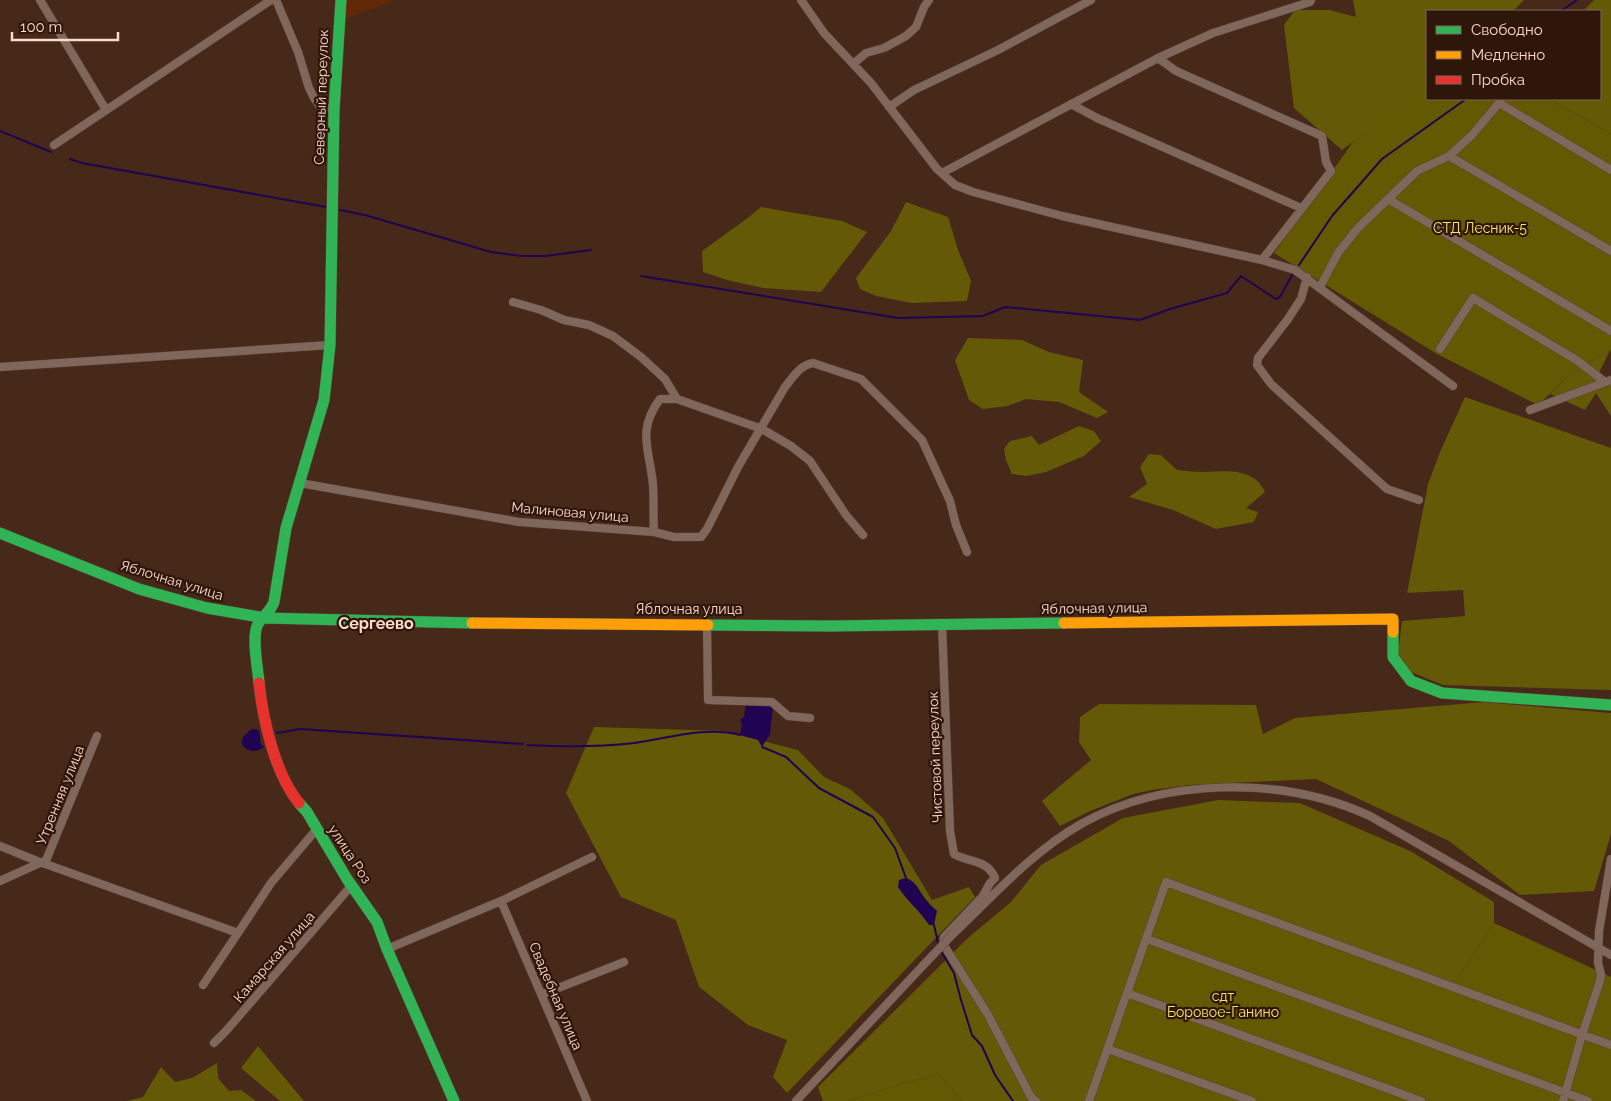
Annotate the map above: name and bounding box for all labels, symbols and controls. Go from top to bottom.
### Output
scale bar [12,10,119,42]
legend [1426,10,1601,100]
text: 100 m [20,18,62,36]
text: Свободно [1471,21,1543,39]
street label: Северный переулок [311,29,331,165]
text: Медленно [1471,46,1545,64]
text: Пробка [1471,71,1525,89]
park label: СТД Лесник-5 [1433,220,1527,236]
street label: Малиновая улица [511,499,629,525]
street label: Яблочная улица [119,557,225,603]
street label: Яблочная улица [1040,599,1148,617]
street label: Яблочная улица [636,601,742,617]
district label: Сергеево [338,614,414,633]
street label: Чистовой переулок [925,691,945,823]
street label: Утренняя улица [33,743,87,847]
street label: улица Роз [325,822,375,886]
street label: Камарская улица [230,908,318,1006]
street label: Свадебная улица [526,940,586,1052]
park label: сдт Боровое-Ганино [1167,988,1279,1020]

